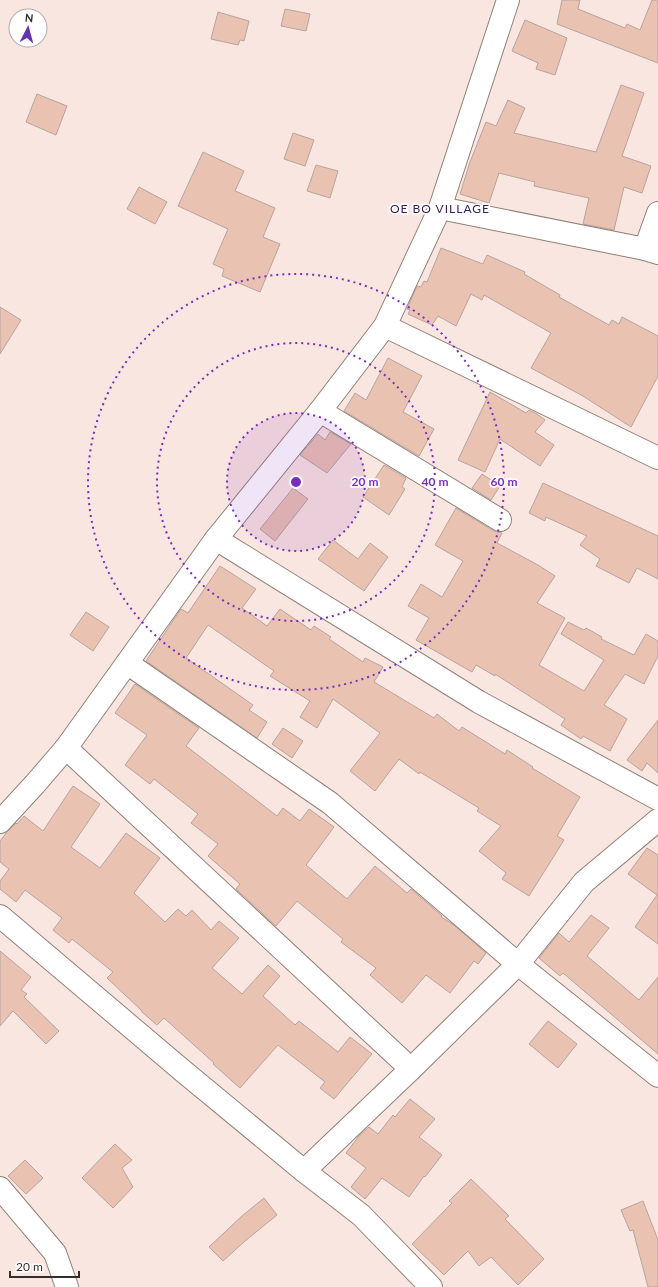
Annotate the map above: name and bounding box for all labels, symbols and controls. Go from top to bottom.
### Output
north arrow [8,8,48,48]
text: N [24,11,34,24]
district label: OE BO VILLAGE [390,201,490,216]
text: 20 m [352,474,378,489]
text: 40 m [422,474,448,489]
text: 60 m [491,474,517,489]
centre of rings [289,475,303,489]
scale bar [10,1253,79,1279]
text: 20 m [16,1259,43,1274]

